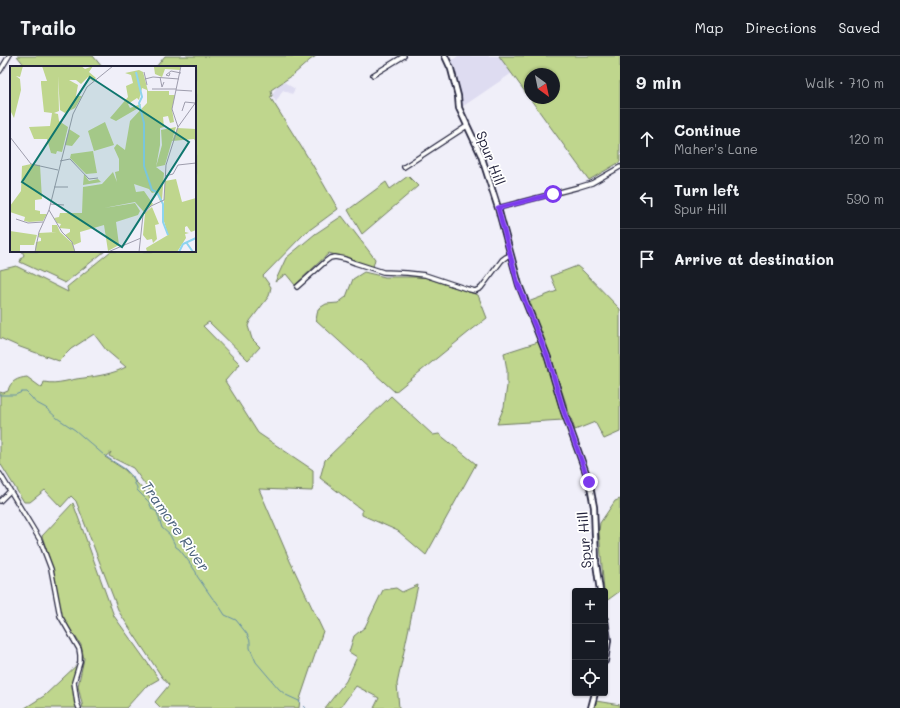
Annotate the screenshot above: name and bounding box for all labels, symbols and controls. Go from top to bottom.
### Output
text: Trailo [20,15,76,40]
text: Map [695,18,723,37]
text: Directions [745,18,816,37]
text: Saved [838,18,880,37]
inset map [10,66,196,252]
north arrow [524,68,560,104]
text: 9 min [636,71,681,93]
text: Walk · 710 m [805,74,884,91]
text: Continue [674,120,741,140]
street label: Spur Hill [472,128,510,188]
icon: ahead [636,128,658,150]
text: 120 m [848,130,884,147]
text: Maher's Lane [674,140,758,157]
text: Turn left [674,180,739,200]
route start [544,185,562,203]
icon: left [636,188,658,210]
text: 590 m [846,190,884,207]
text: Spur Hill [674,200,727,217]
icon: arrive [636,248,658,270]
text: Arrive at destination [674,249,834,269]
route end [580,473,598,491]
water label: Tramore River [137,477,215,576]
street label: Spur Hill [573,511,595,569]
map controls [572,588,608,696]
button: + [572,588,608,624]
button: − [572,624,608,660]
button: locate [572,660,608,696]

